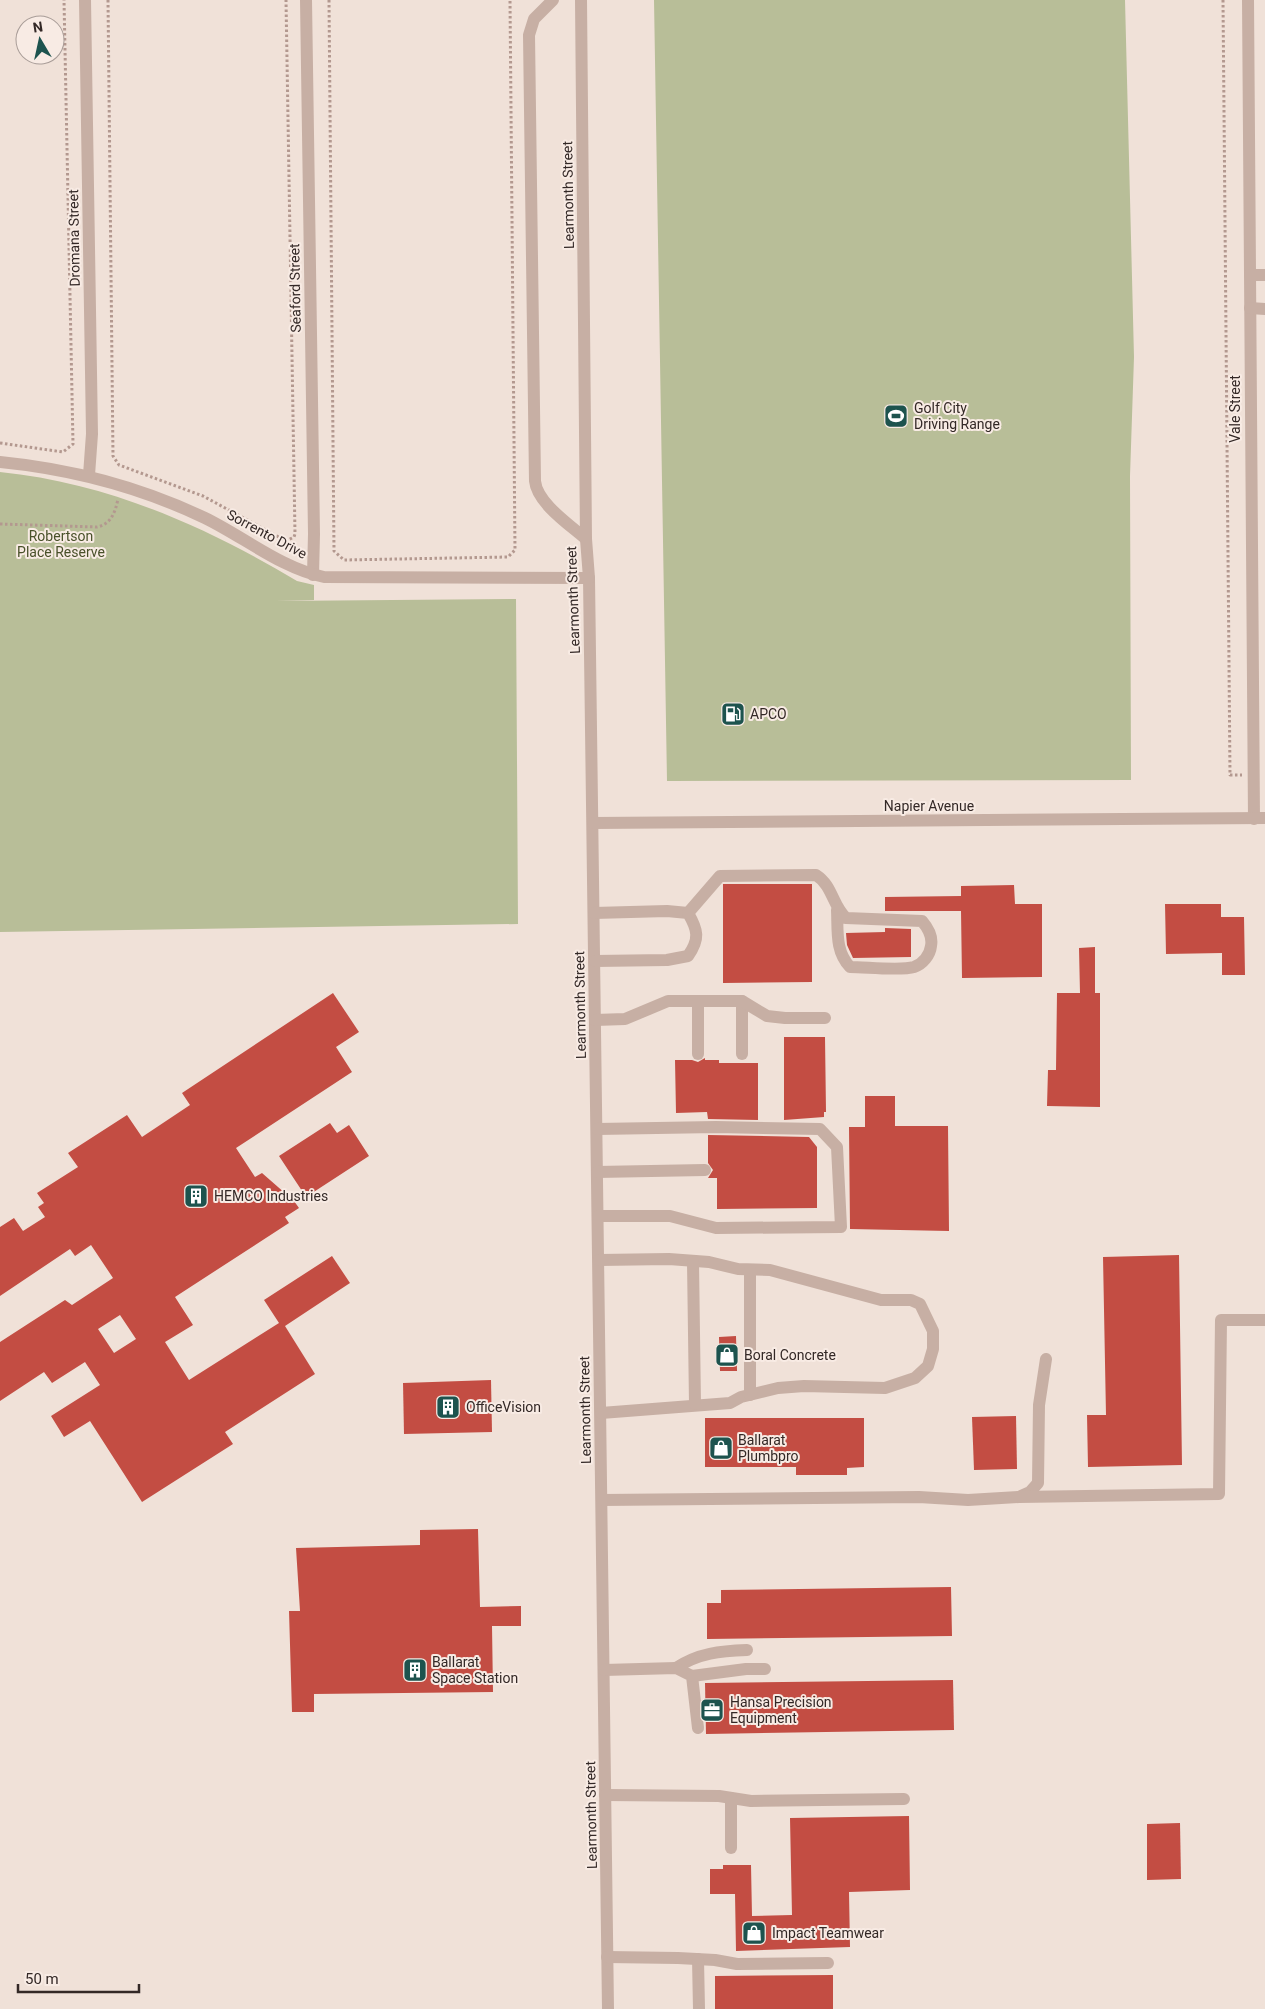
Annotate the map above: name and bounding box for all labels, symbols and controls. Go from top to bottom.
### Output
north arrow [15,15,65,65]
text: N [32,18,44,36]
street label: Learmonth Street [559,140,577,249]
street label: Dromana Street [65,189,83,287]
street label: Seaford Street [286,243,304,333]
street label: Vale Street [1227,375,1243,443]
place label: Golf City Driving Range [914,400,1000,432]
sports icon: Golf City Driving Range [883,403,909,429]
street label: Sorrento Drive [224,506,310,562]
park label: Robertson Place Reserve [17,528,105,560]
street label: Learmonth Street [563,545,583,654]
fuel station icon: APCO [720,701,746,727]
place label: APCO [750,706,787,722]
street label: Napier Avenue [884,798,974,814]
street label: Learmonth Street [571,950,589,1059]
building icon: HEMCO Industries [183,1183,209,1209]
place label: HEMCO Industries [214,1188,328,1204]
shop icon: Boral Concrete [714,1342,740,1368]
place label: Boral Concrete [744,1347,836,1363]
street label: Learmonth Street [576,1355,594,1464]
building icon: OfficeVision [435,1394,461,1420]
place label: OfficeVision [466,1399,541,1415]
place label: Ballarat Plumbpro [738,1432,799,1464]
shop icon: Ballarat Plumbpro [708,1435,734,1461]
place label: Ballarat Space Station [432,1654,518,1686]
building icon: Ballarat Space Station [402,1657,428,1683]
place label: Hansa Precision Equipment [730,1694,832,1726]
office icon: Hansa Precision Equipment [699,1697,725,1723]
street label: Learmonth Street [582,1760,600,1869]
shop icon: Impact Teamwear [741,1920,767,1946]
place label: Impact Teamwear [772,1925,884,1941]
scale bar [18,1962,139,1994]
text: 50 m [25,1970,59,1988]

